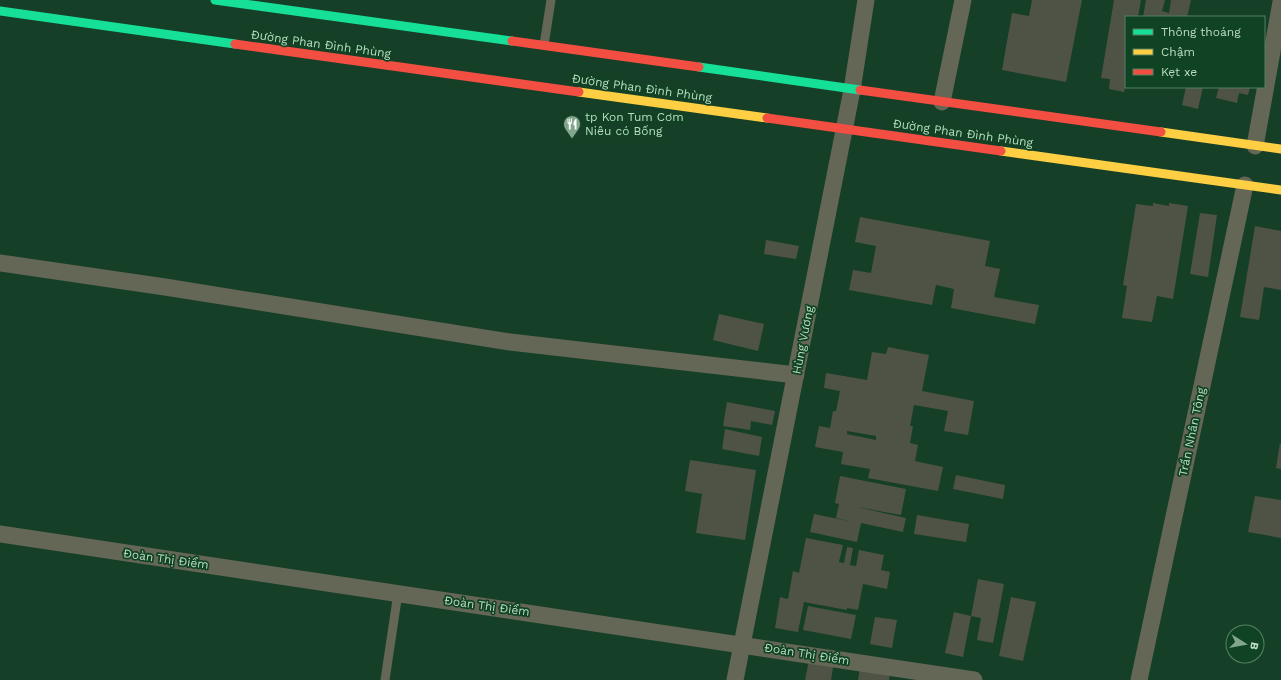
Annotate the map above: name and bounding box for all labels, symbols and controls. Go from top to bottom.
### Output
legend [1125,16,1265,88]
text: Thông thoáng [1161,25,1241,39]
street label: Đường Phan Đình Phùng [250,27,393,61]
text: Chậm [1161,45,1195,59]
text: Kẹt xe [1161,65,1197,79]
street label: Đường Phan Đình Phùng [571,71,714,105]
place label: tp Kon Tum Cơm Niêu có Bống [585,110,684,138]
restaurant icon: tp Kon Tum Cơm Niêu có Bống [562,114,582,139]
street label: Đường Phan Đình Phùng [892,116,1035,150]
street label: Hùng Vương [790,304,817,375]
street label: Trần Nhân Tông [1176,386,1208,478]
street label: Đoàn Thị Điểm [122,546,210,572]
street label: Đoàn Thị Điểm [443,593,531,619]
north arrow [1225,624,1265,664]
street label: Đoàn Thị Điểm [763,640,851,668]
text: B [1247,641,1261,651]

